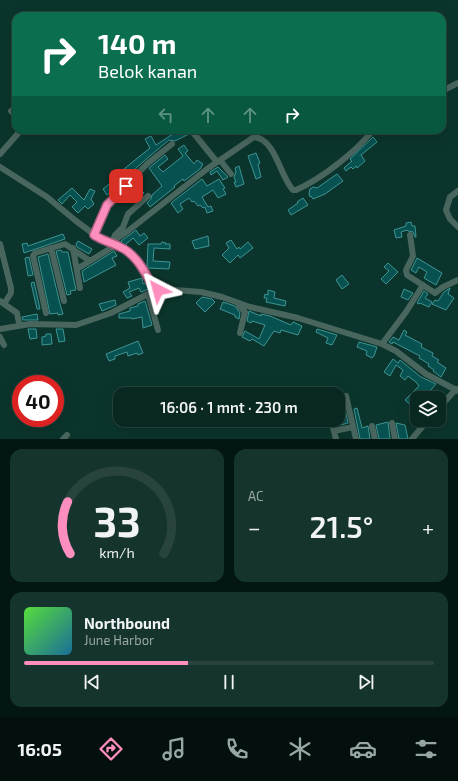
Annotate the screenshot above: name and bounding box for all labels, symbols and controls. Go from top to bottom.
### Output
text: 140 m [98,26,176,60]
icon: right [32,28,84,80]
text: Belok kanan [98,60,197,82]
icon: left [155,104,177,126]
icon: ahead [197,104,219,126]
icon: ahead [239,104,261,126]
icon: right [281,104,303,126]
pin [109,169,143,203]
icon: arrive [115,175,137,197]
position arrow [137,269,179,311]
speed limit sign: 40 [12,375,64,427]
map controls [410,391,446,427]
button: layers [410,391,446,427]
text: 16:06 · 1 mnt · 230 m [160,398,298,416]
text: AC [248,488,263,504]
text: 33 [93,494,141,544]
text: 21.5° [309,508,373,544]
text: − [248,514,261,540]
text: + [422,514,434,540]
text: km/h [99,543,135,560]
text: Northbound [84,614,170,632]
text: June Harbor [84,632,154,648]
icon: previous [81,671,103,693]
icon: pause [218,671,240,693]
icon: next [355,671,377,693]
icon: directions [97,735,125,763]
icon: music [160,735,188,763]
icon: phone [223,735,251,763]
icon: climate [286,735,314,763]
icon: car [349,735,377,763]
icon: filters [412,735,440,763]
text: 16:05 [18,738,62,760]

